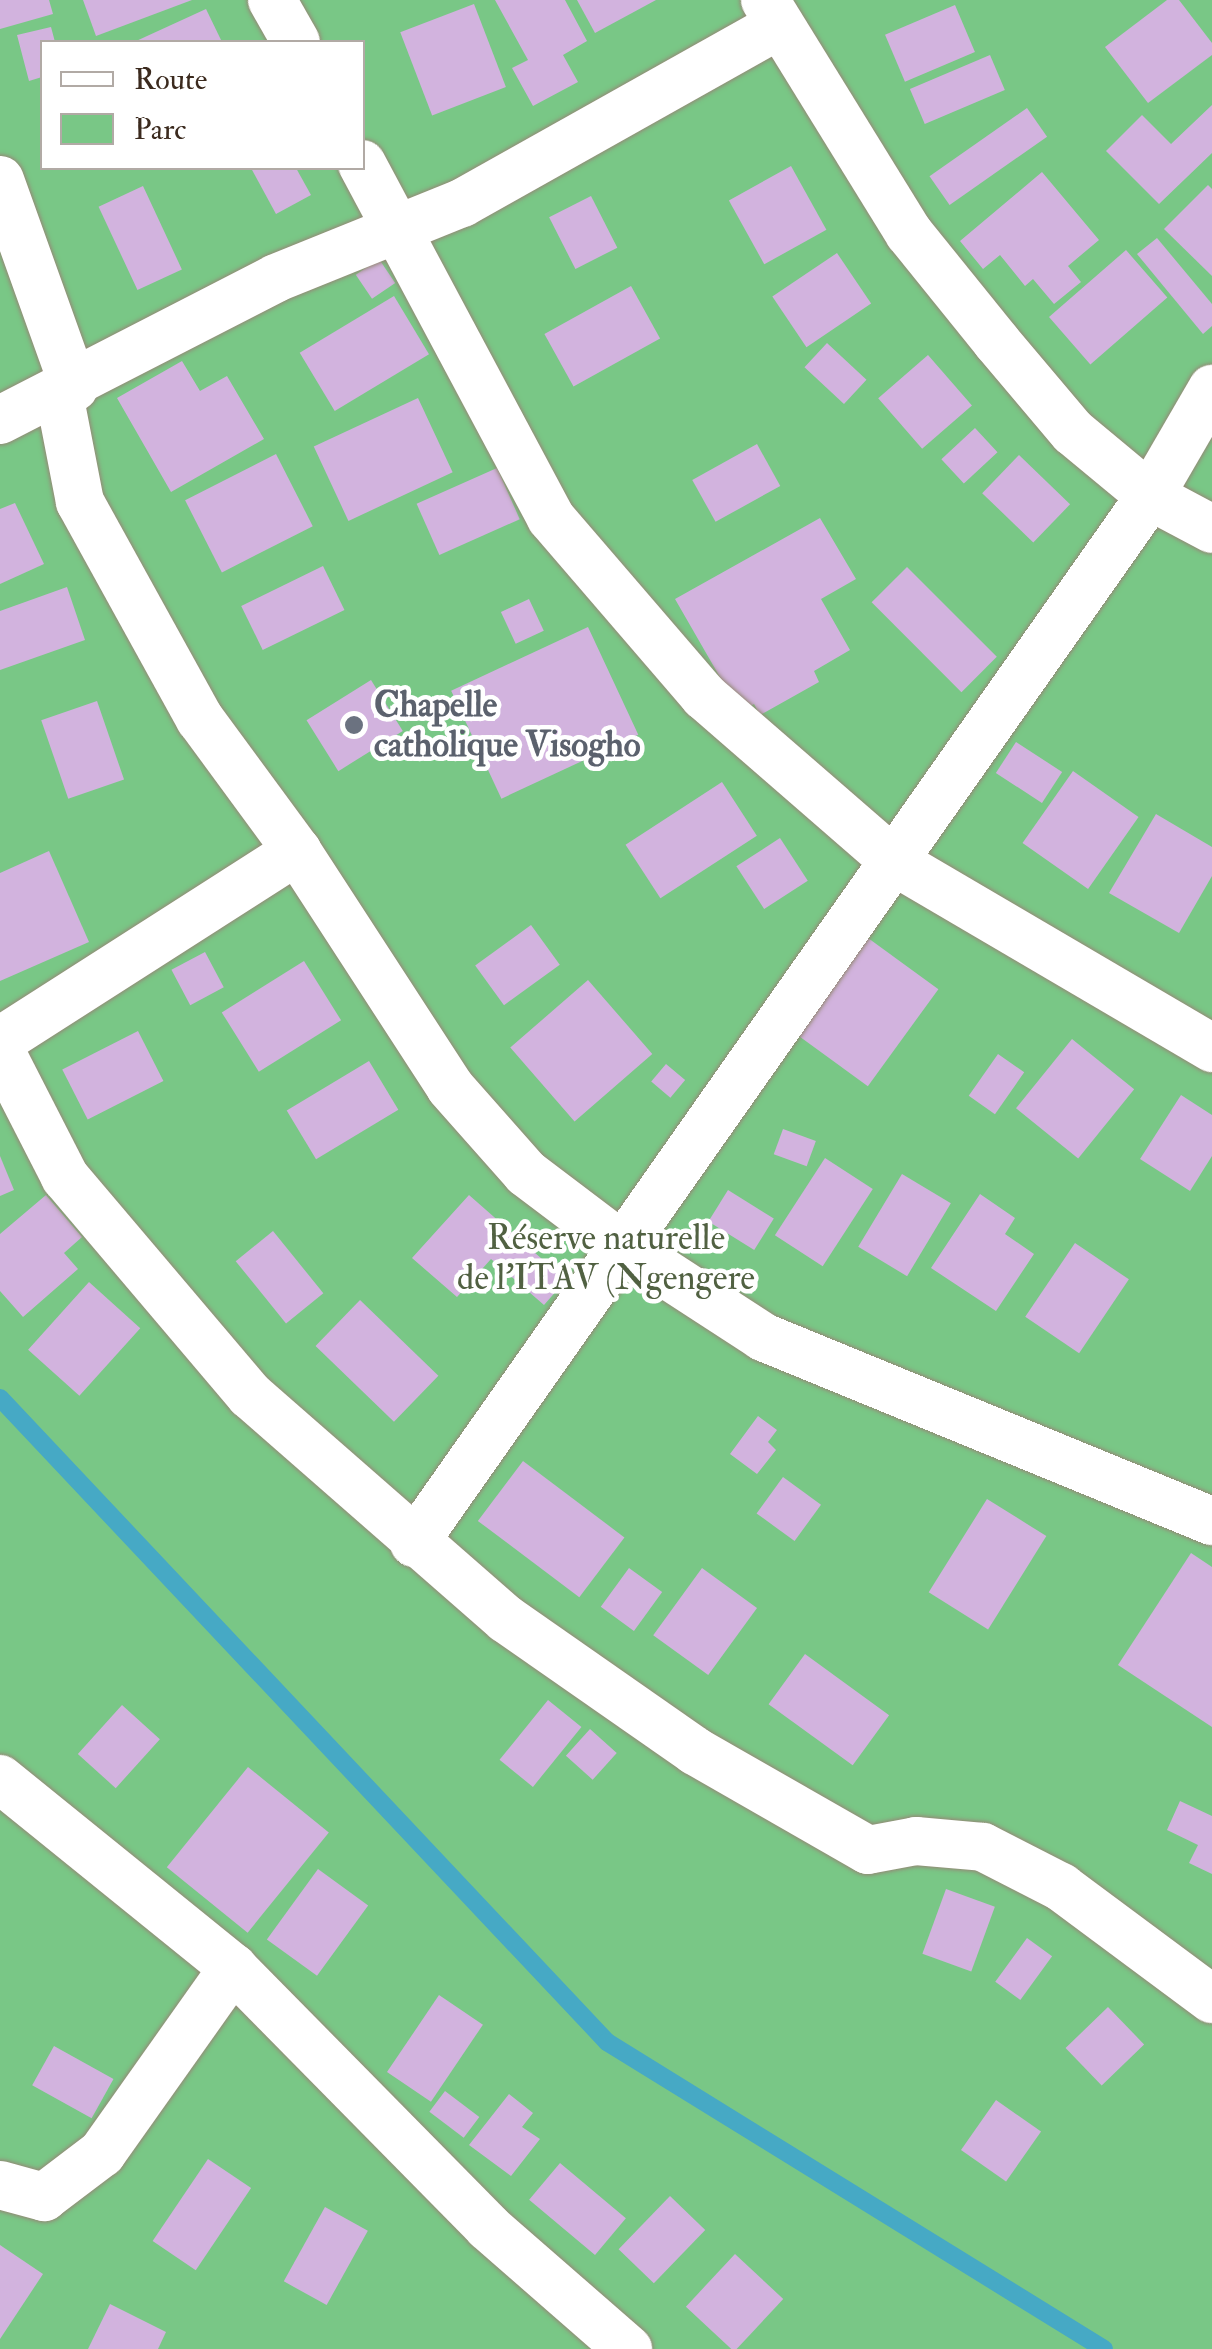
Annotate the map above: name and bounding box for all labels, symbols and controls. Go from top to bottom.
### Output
legend [40,40,365,170]
text: Route [134,61,207,98]
text: Parc [134,111,186,148]
place label: Chapelle catholique Visogho [374,684,641,766]
marker: Chapelle catholique Visogho [343,714,365,736]
park label: Réserve naturelle de l'ITAV (Ngengere [457,1217,755,1299]

